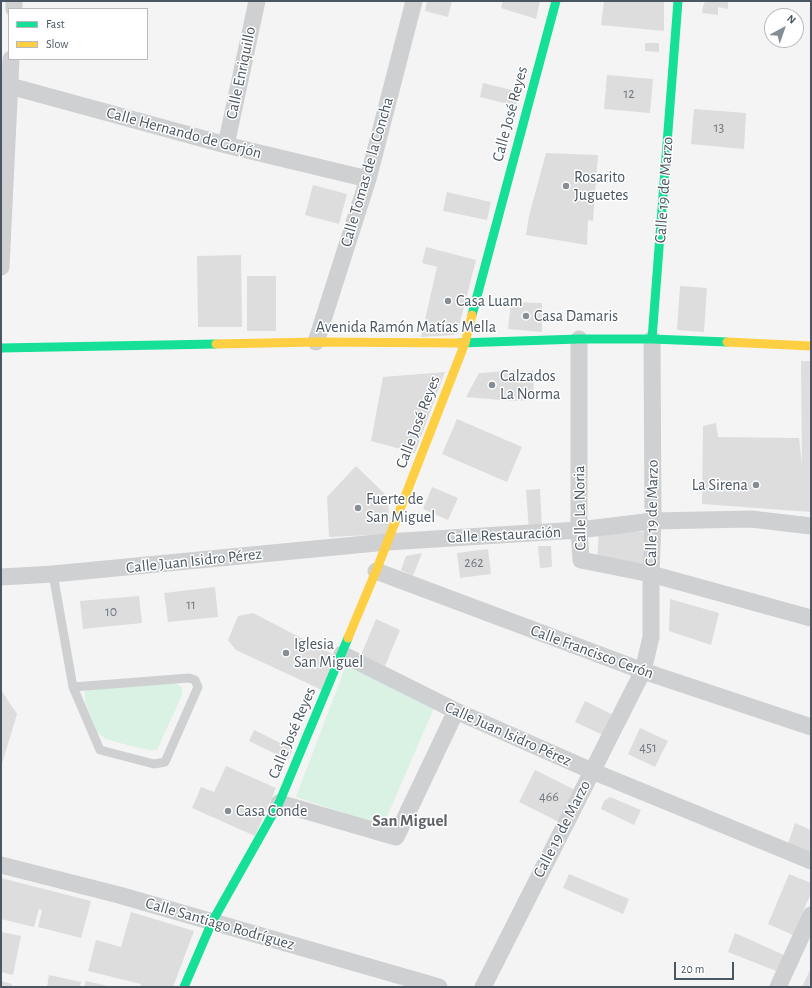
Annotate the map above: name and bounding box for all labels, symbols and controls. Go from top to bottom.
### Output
legend [8,8,148,60]
north arrow [764,8,804,48]
text: N [785,13,798,26]
text: Fast [46,18,65,30]
street label: Calle Enriquillo [222,25,260,121]
text: Slow [46,38,68,50]
street label: Calle José Reyes [488,64,532,164]
house number: 12 [623,86,635,102]
street label: Calle Tomas de la Concha [336,95,398,249]
street label: Calle Hernando de Gorjón [104,103,264,163]
house number: 13 [714,120,724,136]
street label: Calle 19 de Marzo [651,136,677,244]
place label: Rosarito Juguetes [574,167,628,205]
marker: Rosarito Juguetes [561,181,571,191]
place label: Casa Luam [456,291,522,311]
marker: Casa Luam [443,296,453,306]
place label: Casa Damaris [534,306,618,326]
marker: Casa Damaris [521,311,531,321]
street label: Avenida Ramón Matías Mella [316,317,496,337]
place label: Calzados La Norma [500,366,560,404]
street label: Calle José Reyes [392,373,444,471]
marker: Calzados La Norma [487,380,497,390]
street label: Calle 19 de Marzo [641,459,663,567]
street label: Calle La Noria [570,465,590,551]
place label: La Sirena [692,475,748,495]
marker: La Sirena [751,480,761,490]
place label: Fuerte de San Miguel [366,489,435,527]
marker: Fuerte de San Miguel [353,503,363,513]
street label: Calle Restauración [447,522,561,548]
street label: Calle Juan Isidro Pérez [125,544,263,578]
house number: 262 [464,555,484,571]
house number: 11 [186,597,196,613]
house number: 10 [105,604,117,620]
street label: Calle Francisco Cerón [528,621,656,683]
place label: Iglesia San Miguel [294,634,363,672]
marker: Iglesia San Miguel [281,648,291,658]
street label: Calle José Reyes [264,684,320,782]
street label: Calle Juan Isidro Pérez [442,697,574,771]
house number: 451 [639,740,657,756]
street label: Calle 19 de Marzo [529,777,595,881]
house number: 466 [539,789,559,805]
place label: Casa Conde [236,801,307,821]
marker: Casa Conde [223,806,233,816]
district label: San Miguel [372,811,448,831]
street label: Calle Santiago Rodríguez [143,893,297,955]
scale bar [676,954,736,980]
text: 20 m [681,963,704,975]

